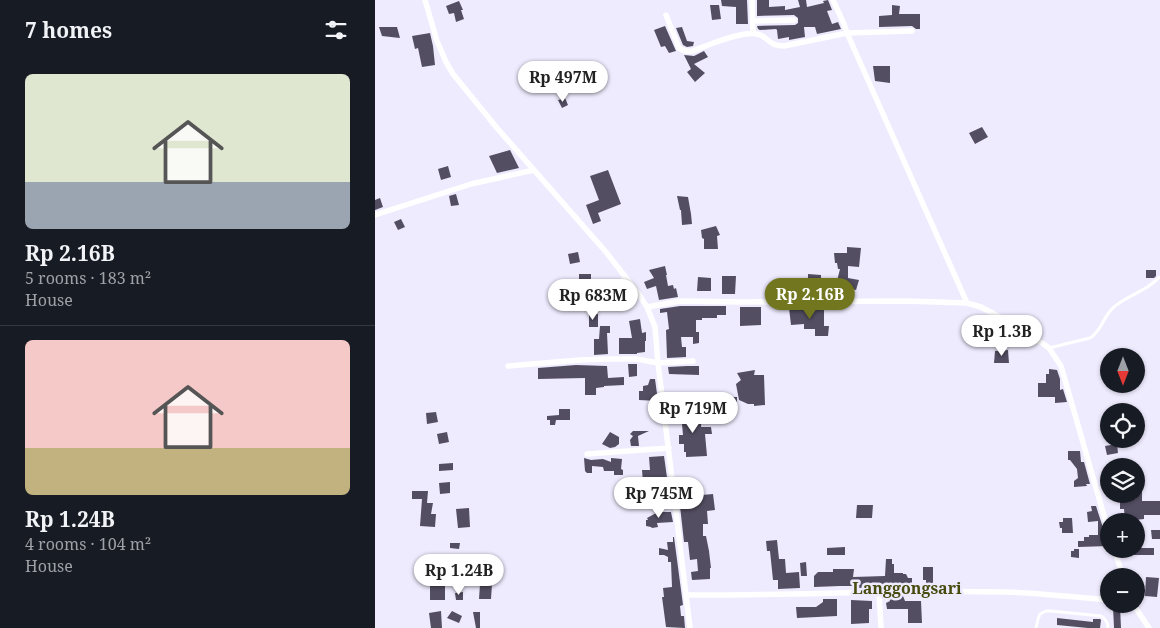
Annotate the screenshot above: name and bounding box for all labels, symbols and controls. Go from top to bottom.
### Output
text: 7 homes [25,16,112,44]
icon: filters [322,16,350,44]
pin: Rp 497M [517,61,609,103]
text: Rp 497M [529,66,597,88]
icon: home [143,107,233,197]
text: Rp 2.16B [25,239,115,267]
text: 5 rooms · 183 m² [25,267,151,289]
pin: Rp 683M [547,278,639,321]
pin: Rp 2.16B [758,278,862,320]
text: Rp 2.16B [776,283,844,305]
text: Rp 683M [559,284,627,306]
text: House [25,289,73,311]
pin: Rp 1.3B [956,314,1048,357]
text: Rp 1.3B [972,320,1032,342]
north arrow [1100,348,1145,392]
map controls [1100,348,1145,613]
icon: home [143,372,233,462]
pin: Rp 719M [647,392,739,434]
text: Rp 719M [659,397,727,419]
button: locate [1100,403,1145,448]
button: layers [1100,458,1145,503]
pin: Rp 745M [613,476,705,519]
text: Rp 745M [625,482,693,504]
text: Rp 1.24B [25,505,115,533]
button: + [1100,513,1145,558]
text: 4 rooms · 104 m² [25,533,151,555]
pin: Rp 1.24B [407,554,511,596]
text: House [25,555,73,577]
text: Rp 1.24B [425,559,493,581]
button: − [1100,568,1145,613]
district label: Langgongsari [852,577,962,599]

